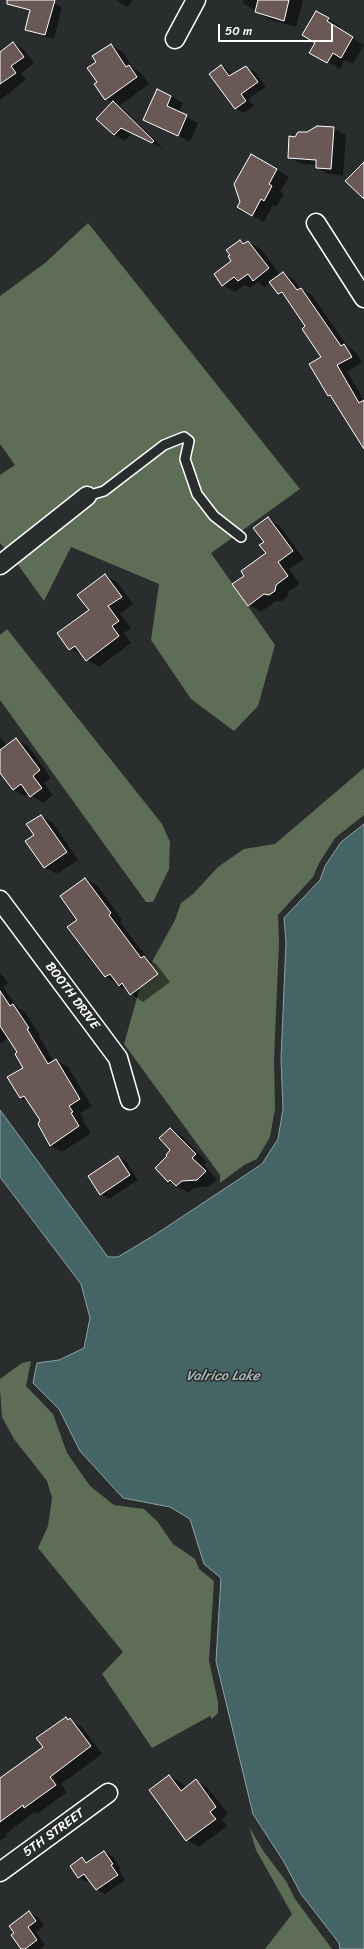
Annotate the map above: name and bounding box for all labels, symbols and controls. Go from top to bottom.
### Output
scale bar [220,16,335,42]
text: 50 m [225,20,252,42]
street label: BOOTH DRIVE [42,959,102,1033]
water label: Valrico Lake [186,1368,260,1384]
street label: 5TH STREET [20,1805,88,1861]

